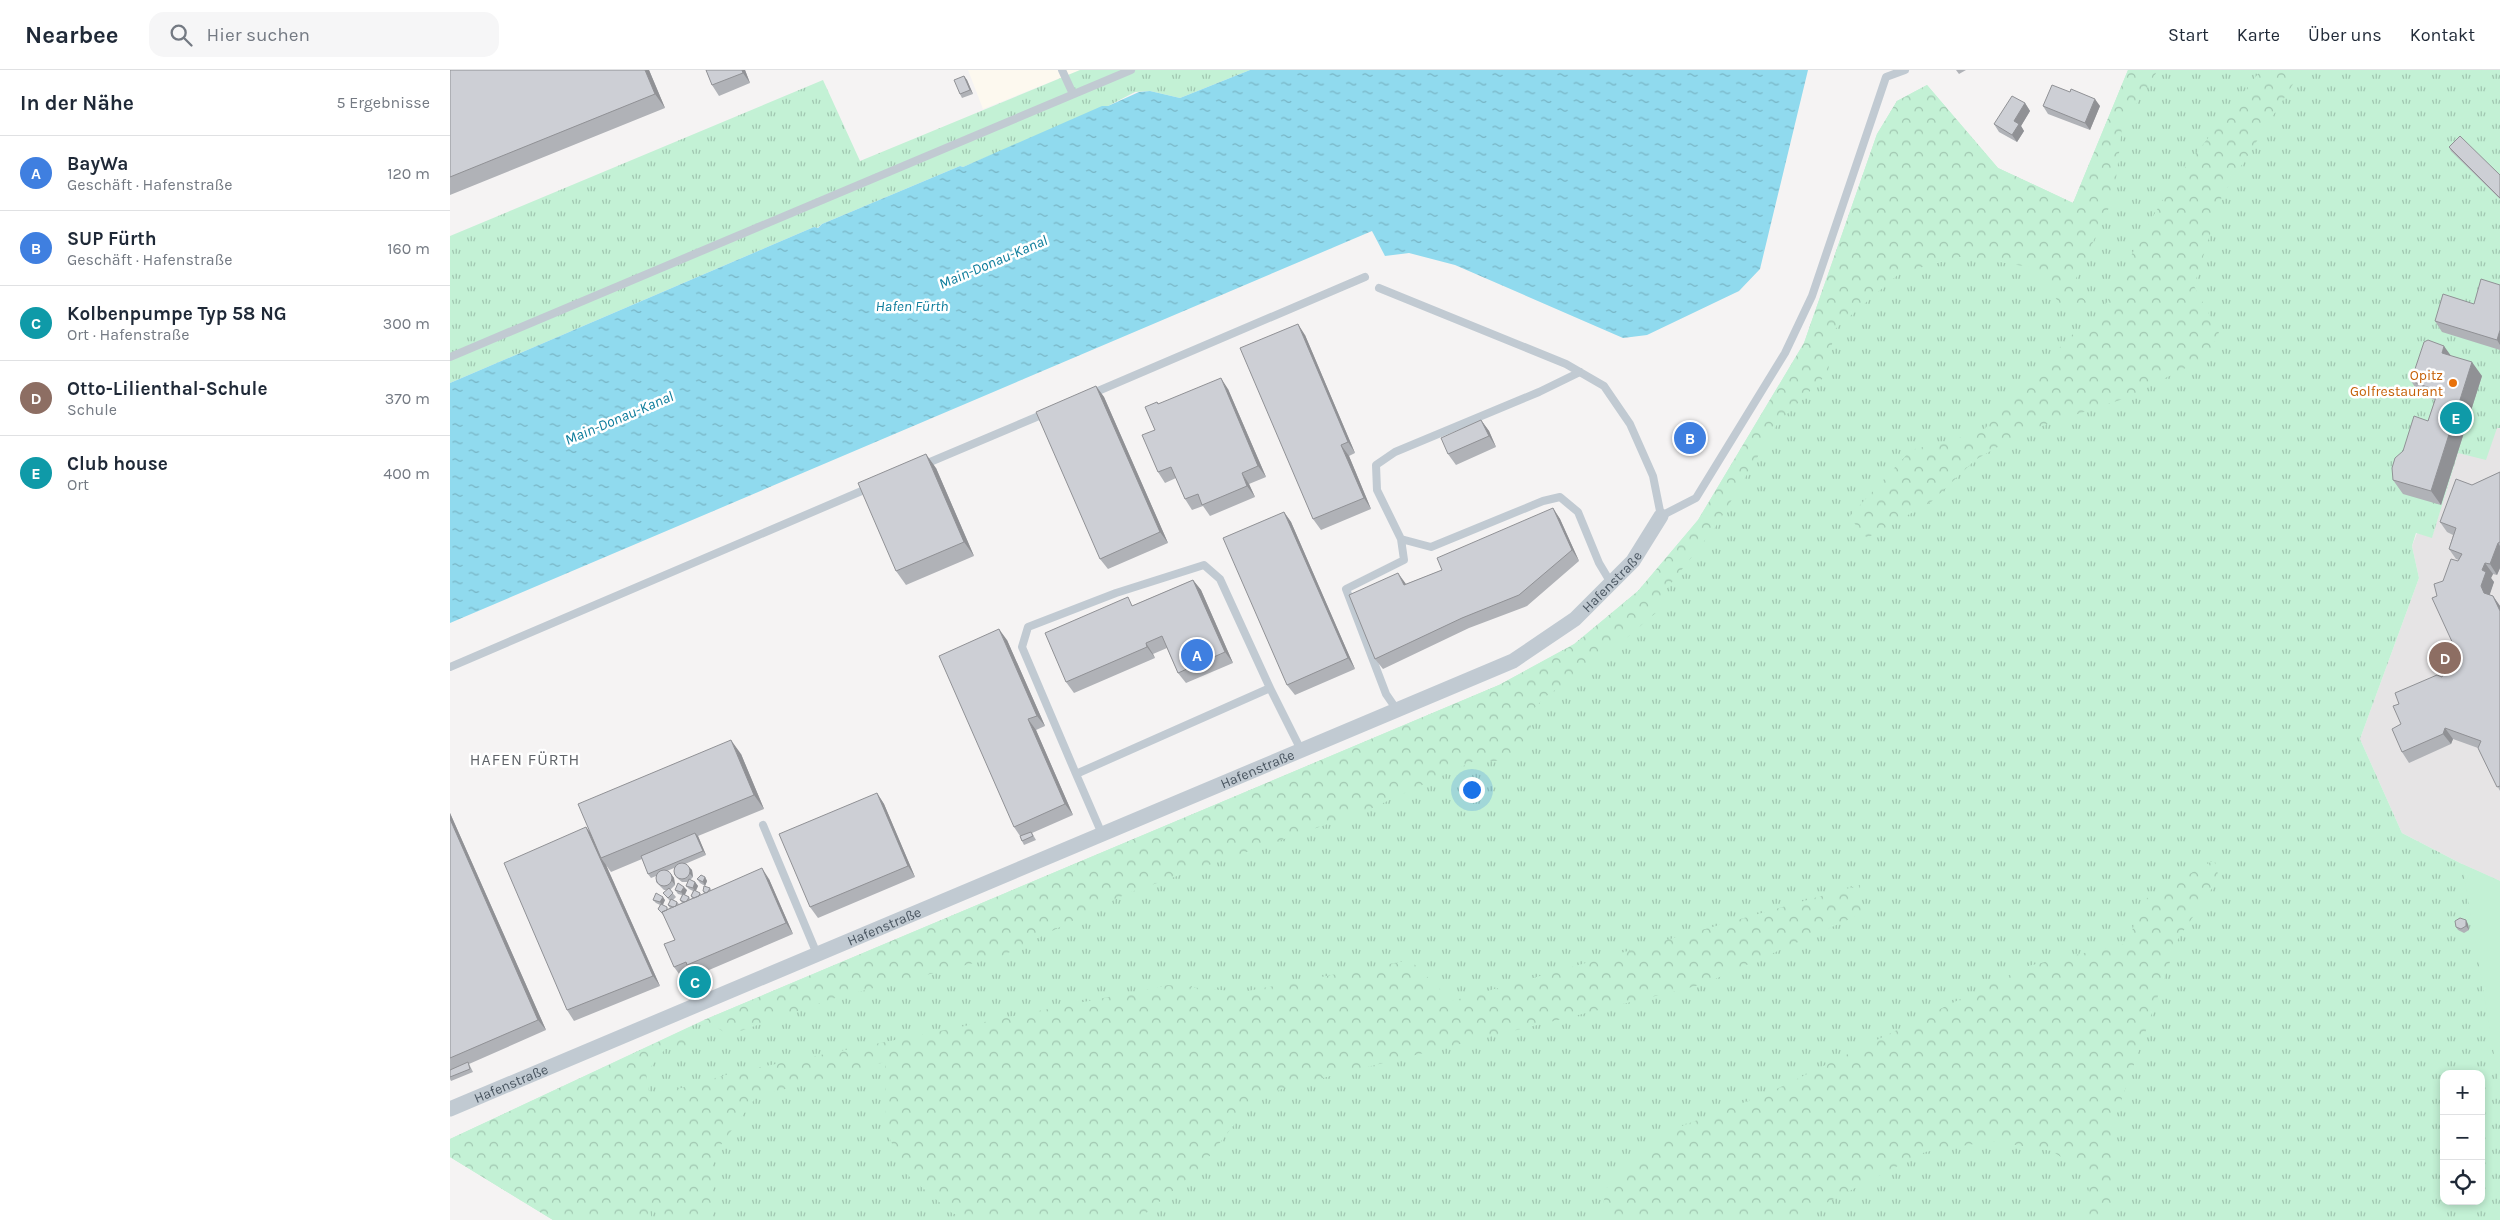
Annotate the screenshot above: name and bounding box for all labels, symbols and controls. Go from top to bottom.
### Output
search box [149,12,499,57]
text: Nearbee [25,21,119,49]
icon: search [167,21,195,49]
text: Hier suchen [207,24,310,46]
text: Start [2168,24,2209,46]
text: Karte [2237,24,2280,46]
text: Über uns [2308,24,2382,46]
text: Kontakt [2410,24,2475,46]
text: In der Nähe [20,91,134,115]
text: 5 Ergebnisse [336,93,430,112]
text: BayWa [67,153,128,175]
text: A [31,164,41,183]
text: 120 m [387,164,430,183]
text: Geschäft · Hafenstraße [67,175,233,194]
text: SUP Fürth [67,228,157,250]
water label: Main-Donau-Kanal [936,231,1050,293]
text: B [31,239,41,258]
text: 160 m [387,239,430,258]
text: Geschäft · Hafenstraße [67,250,233,269]
water label: Hafen Fürth [876,297,948,315]
text: Kolbenpumpe Typ 58 NG [67,303,287,325]
text: C [31,314,41,333]
text: 300 m [383,314,430,333]
text: Ort · Hafenstraße [67,325,190,344]
place label: Opitz Golfrestaurant [2350,367,2443,400]
marker: Opitz Golfrestaurant [2447,377,2459,389]
text: Otto-Lilienthal-Schule [67,378,267,400]
water label: Main-Donau-Kanal [562,387,676,449]
text: D [31,389,41,408]
text: 370 m [385,389,430,408]
pin: E [2440,399,2472,437]
text: Schule [67,400,117,419]
pin: B [1674,419,1706,457]
text: Club house [67,453,168,475]
text: E [31,464,41,483]
text: 400 m [383,464,430,483]
text: Ort [67,475,89,494]
street label: Hafenstraße [1579,548,1646,616]
pin: A [1181,636,1213,674]
pin: D [2429,639,2461,677]
street label: Hafenstraße [1218,746,1297,792]
district label: HAFEN FÜRTH [470,750,580,769]
your location [1459,777,1485,803]
street label: Hafenstraße [845,903,924,950]
pin: C [679,963,711,1001]
street label: Hafenstraße [471,1061,551,1107]
map controls [2440,1070,2485,1205]
button: + [2440,1070,2485,1115]
button: − [2440,1115,2485,1160]
button: locate [2440,1160,2485,1205]

